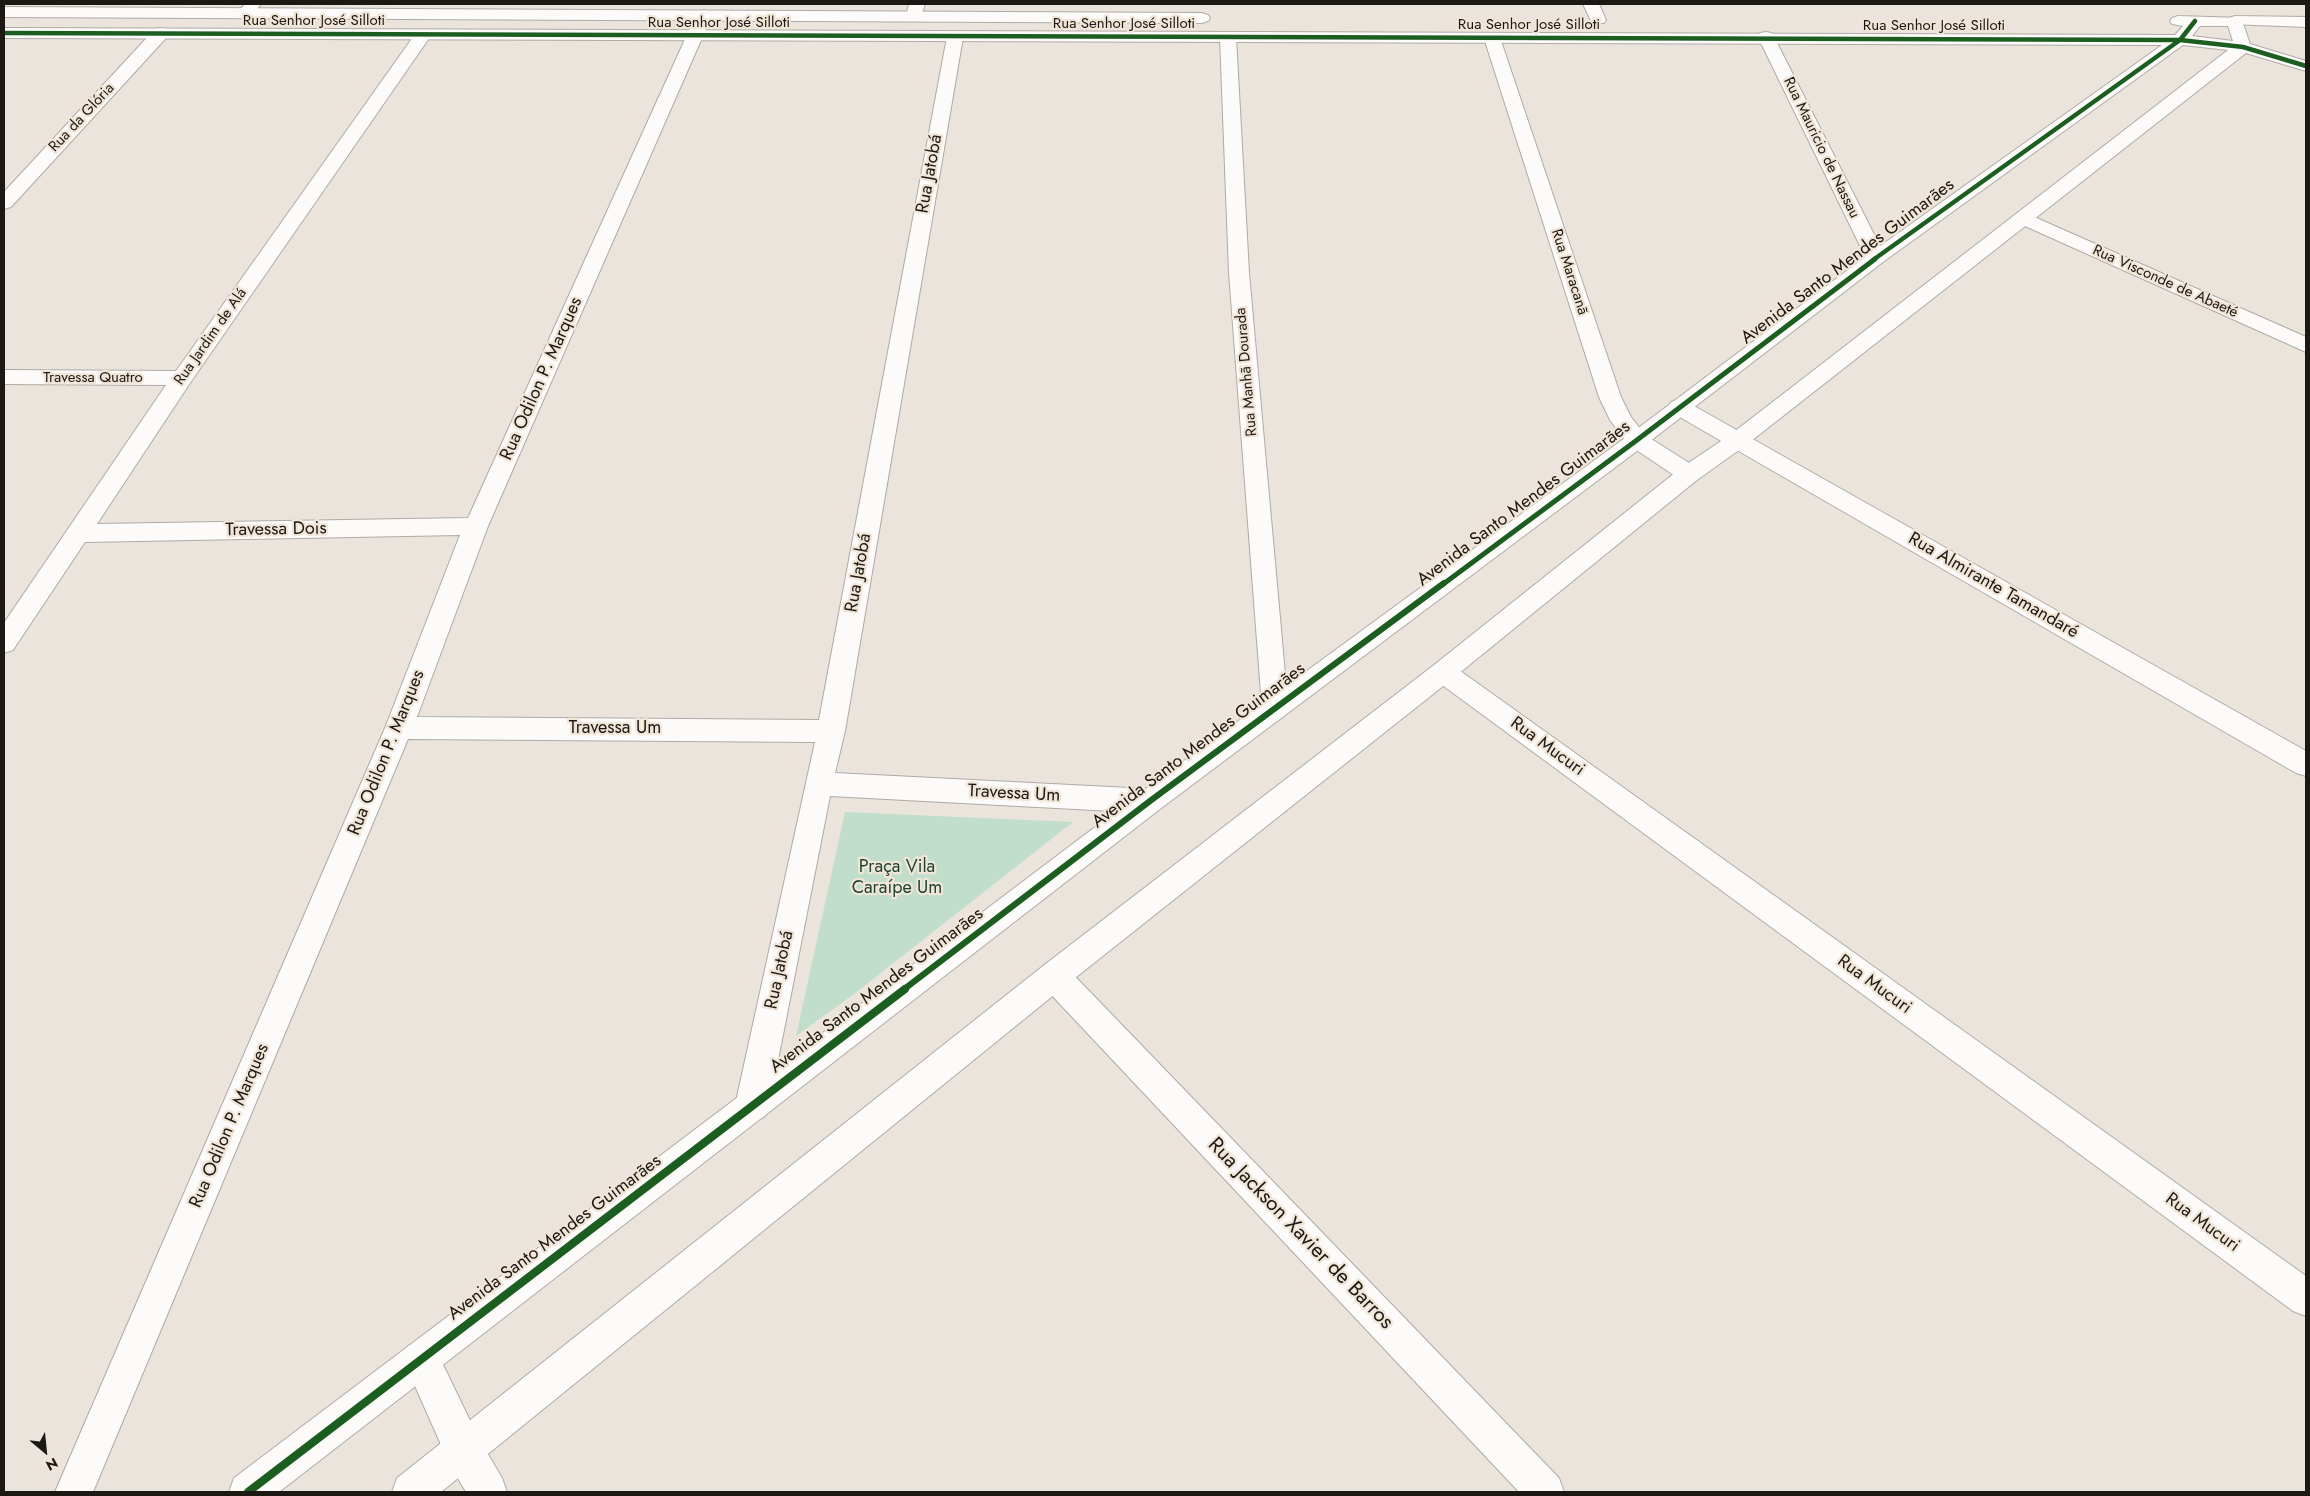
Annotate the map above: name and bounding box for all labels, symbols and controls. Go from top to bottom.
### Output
street label: Rua Senhor José Silloti [243,12,385,30]
street label: Rua Senhor José Silloti [648,14,790,32]
street label: Rua Senhor José Silloti [1053,15,1195,33]
street label: Rua Senhor José Silloti [1458,16,1600,34]
street label: Rua Senhor José Silloti [1863,17,2005,35]
street label: Rua Mauricio de Nassau [1779,74,1863,222]
street label: Rua da Glória [45,80,119,156]
street label: Rua Jatobá [912,133,948,215]
street label: Avenida Santo Mendes Guimarães [1737,175,1959,349]
street label: Rua Maracanã [1547,227,1591,317]
street label: Rua Visconde de Abaeté [2089,242,2241,322]
street label: Rua Jardim de Alá [171,285,251,389]
street label: Rua Odilon P. Marques [496,294,588,464]
street label: Rua Manhã Dourada [1232,307,1262,437]
street label: Travessa Quatro [43,369,143,387]
street label: Avenida Santo Mendes Guimarães [1413,417,1635,591]
street label: Travessa Dois [225,518,327,542]
street label: Rua Almirante Tamandaré [1904,528,2082,644]
street label: Rua Jatobá [841,532,877,614]
street label: Avenida Santo Mendes Guimarães [1088,659,1310,833]
street label: Rua Odilon P. Marques [344,667,430,839]
street label: Rua Mucuri [1506,713,1588,781]
street label: Travessa Um [569,718,661,740]
street label: Travessa Um [967,781,1061,807]
park label: Praça Vila Caraípe Um [852,857,942,900]
street label: Avenida Santo Mendes Guimarães [766,904,988,1078]
street label: Rua Jatobá [761,929,799,1011]
street label: Rua Mucuri [1833,951,1915,1019]
street label: Rua Odilon P. Marques [186,1041,274,1211]
street label: Rua Jackson Xavier de Barros [1202,1133,1398,1335]
street label: Avenida Santo Mendes Guimarães [444,1151,666,1325]
street label: Rua Mucuri [2161,1189,2243,1257]
north arrow [20,1426,70,1476]
text: N [42,1453,62,1476]

